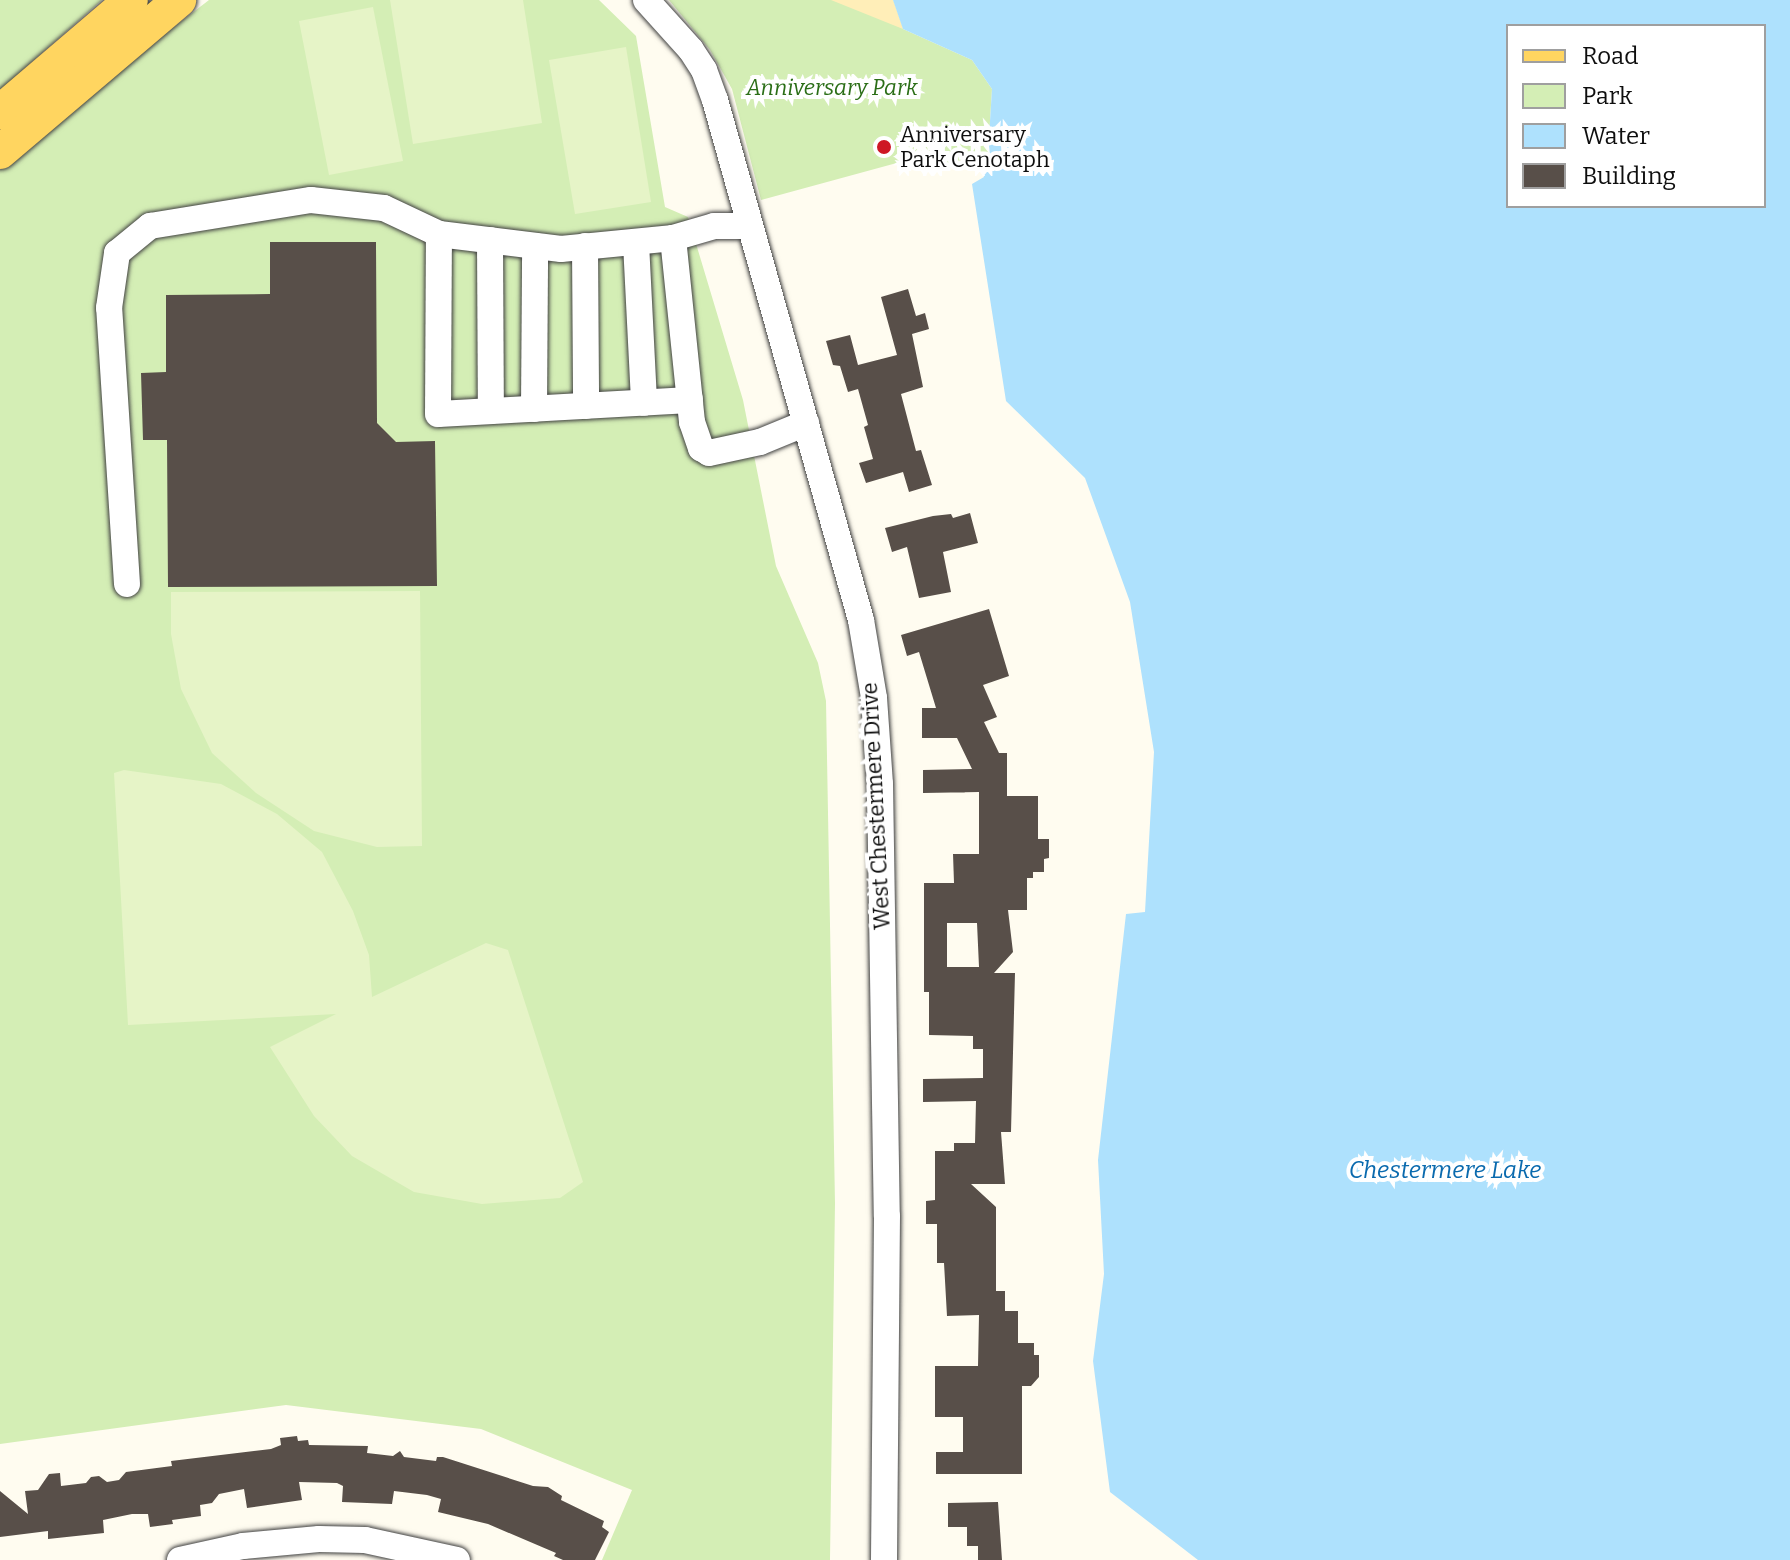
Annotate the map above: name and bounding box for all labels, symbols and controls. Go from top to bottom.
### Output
legend [1506,24,1766,208]
text: Road [1582,42,1638,70]
park label: Anniversary Park [746,75,918,101]
text: Park [1582,82,1633,110]
place label: Anniversary Park Cenotaph [900,121,1050,172]
text: Water [1582,122,1650,150]
marker: Anniversary Park Cenotaph [875,138,893,156]
text: Building [1582,162,1676,190]
street label: West Chestermere Drive [856,682,896,930]
water label: Chestermere Lake [1349,1157,1541,1185]

